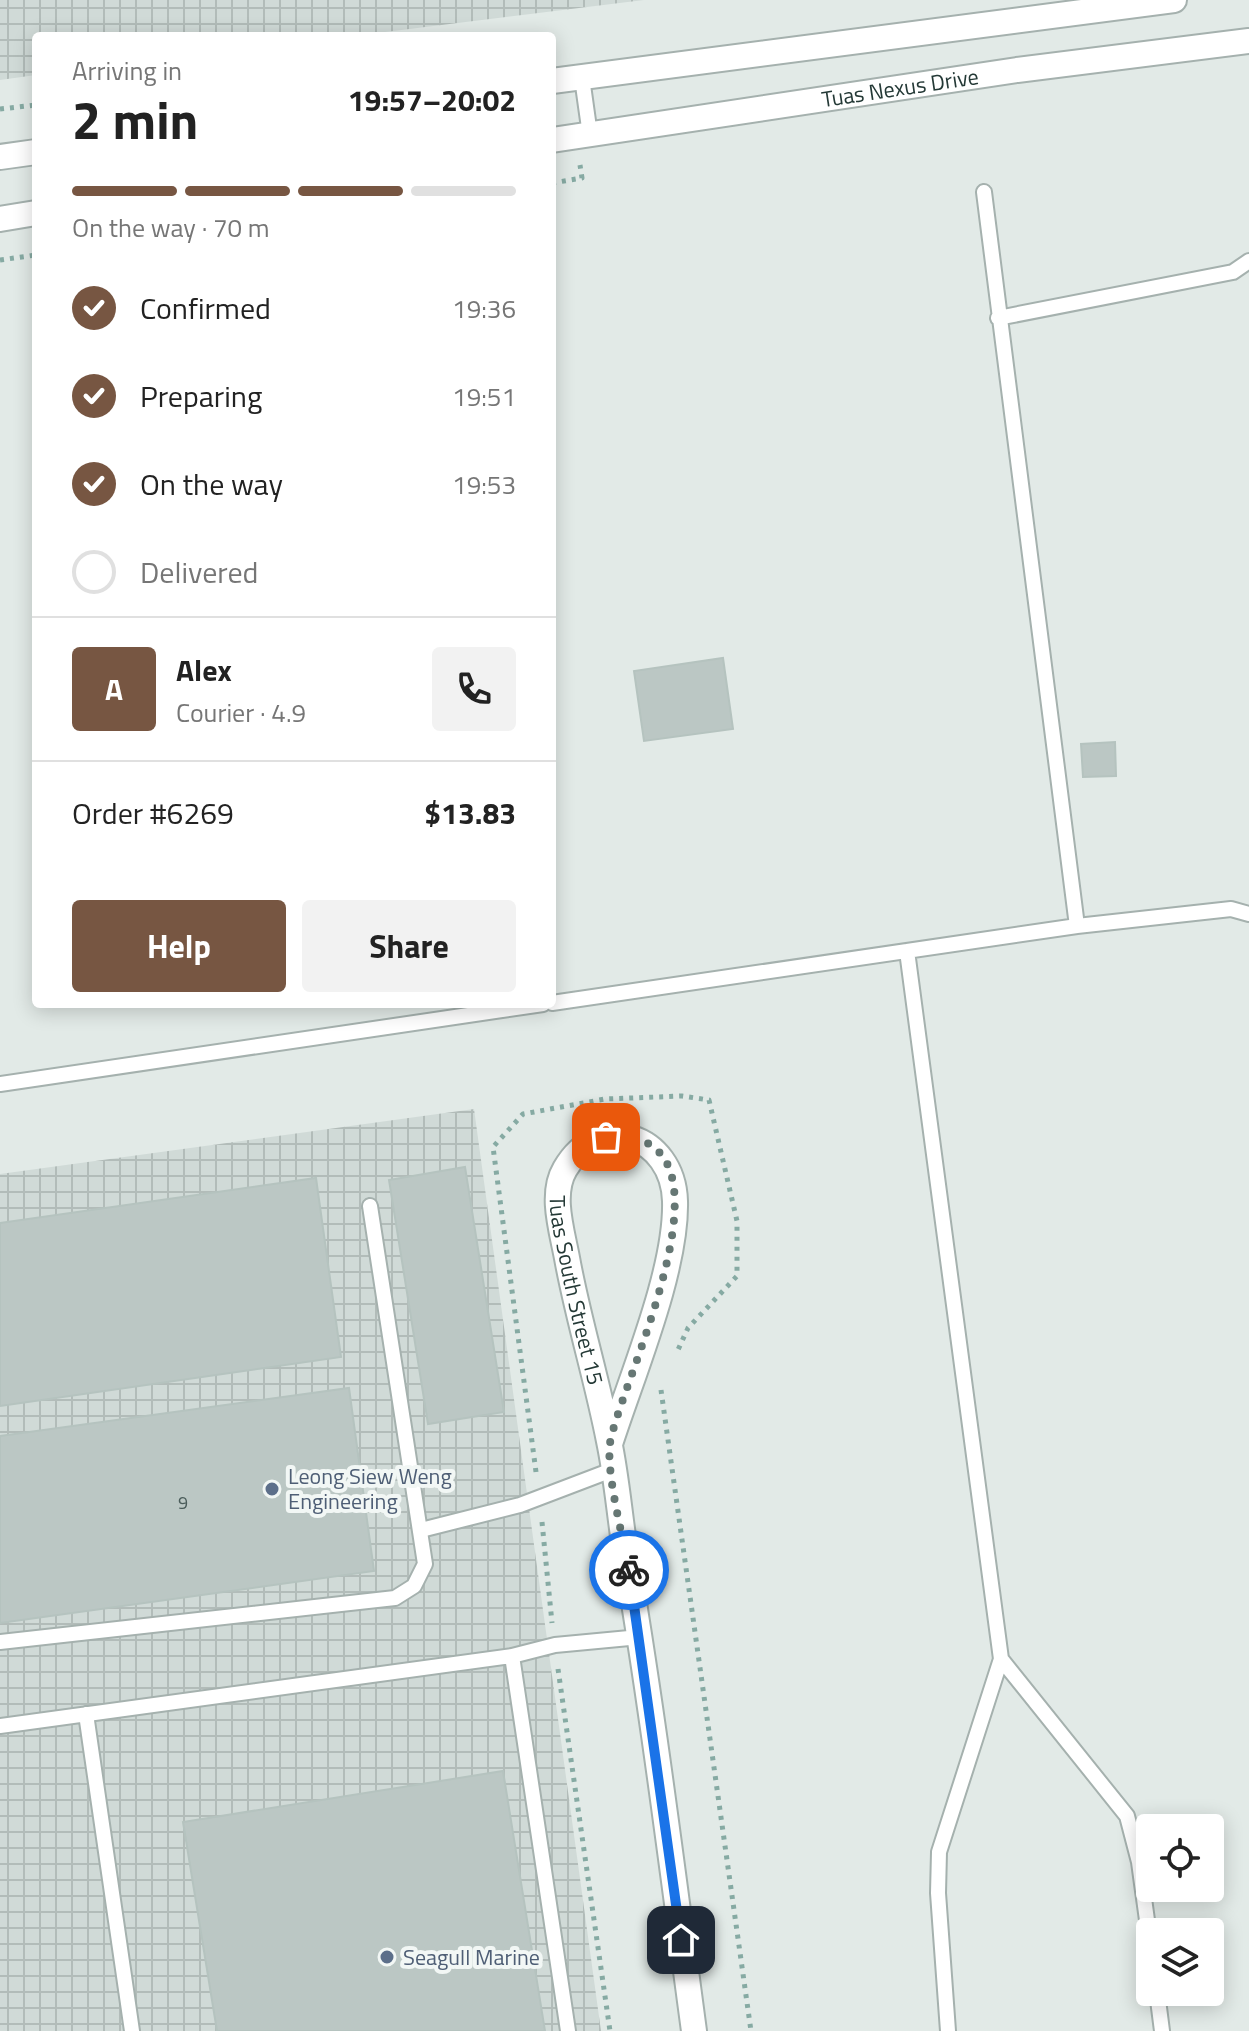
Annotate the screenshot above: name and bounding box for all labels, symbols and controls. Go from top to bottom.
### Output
text: Arriving in [72,51,182,90]
street label: Tuas Nexus Drive [819,59,981,116]
text: 19:57–20:02 [348,77,516,123]
text: 2 min [72,80,198,159]
text: On the way · 70 m [72,208,270,247]
text: Confirmed [140,285,271,331]
icon: check [72,286,116,330]
text: 19:36 [452,289,516,328]
text: Preparing [140,373,262,419]
icon: check [72,374,116,418]
text: 19:51 [452,377,516,416]
text: On the way [140,461,283,507]
icon: check [72,462,116,506]
text: 19:53 [452,465,516,504]
text: Delivered [140,549,258,595]
text: Alex [176,647,232,693]
button: phone [432,647,516,731]
text: A [105,666,123,712]
text: Courier · 4.9 [176,693,306,732]
text: Order #6269 [72,790,234,836]
text: $13.83 [424,790,516,836]
button: Help [72,900,286,992]
button: Share [302,900,516,992]
pin [572,1103,640,1171]
icon: bag [584,1115,628,1159]
street label: Tuas South Street 15 [541,1195,613,1388]
place label: Leong Siew Weng Engineering [288,1459,452,1518]
marker: Leong Siew Weng Engineering [263,1480,281,1498]
house number: 9 [178,1489,188,1516]
courier [589,1530,669,1610]
icon: bike [607,1548,651,1592]
map controls [1136,1814,1224,2006]
button: locate [1136,1814,1224,1902]
pin [647,1906,715,1974]
icon: home [659,1918,703,1962]
button: layers [1136,1918,1224,2006]
place label: Seagull Marine [403,1940,540,1974]
marker: Seagull Marine [378,1948,396,1966]

